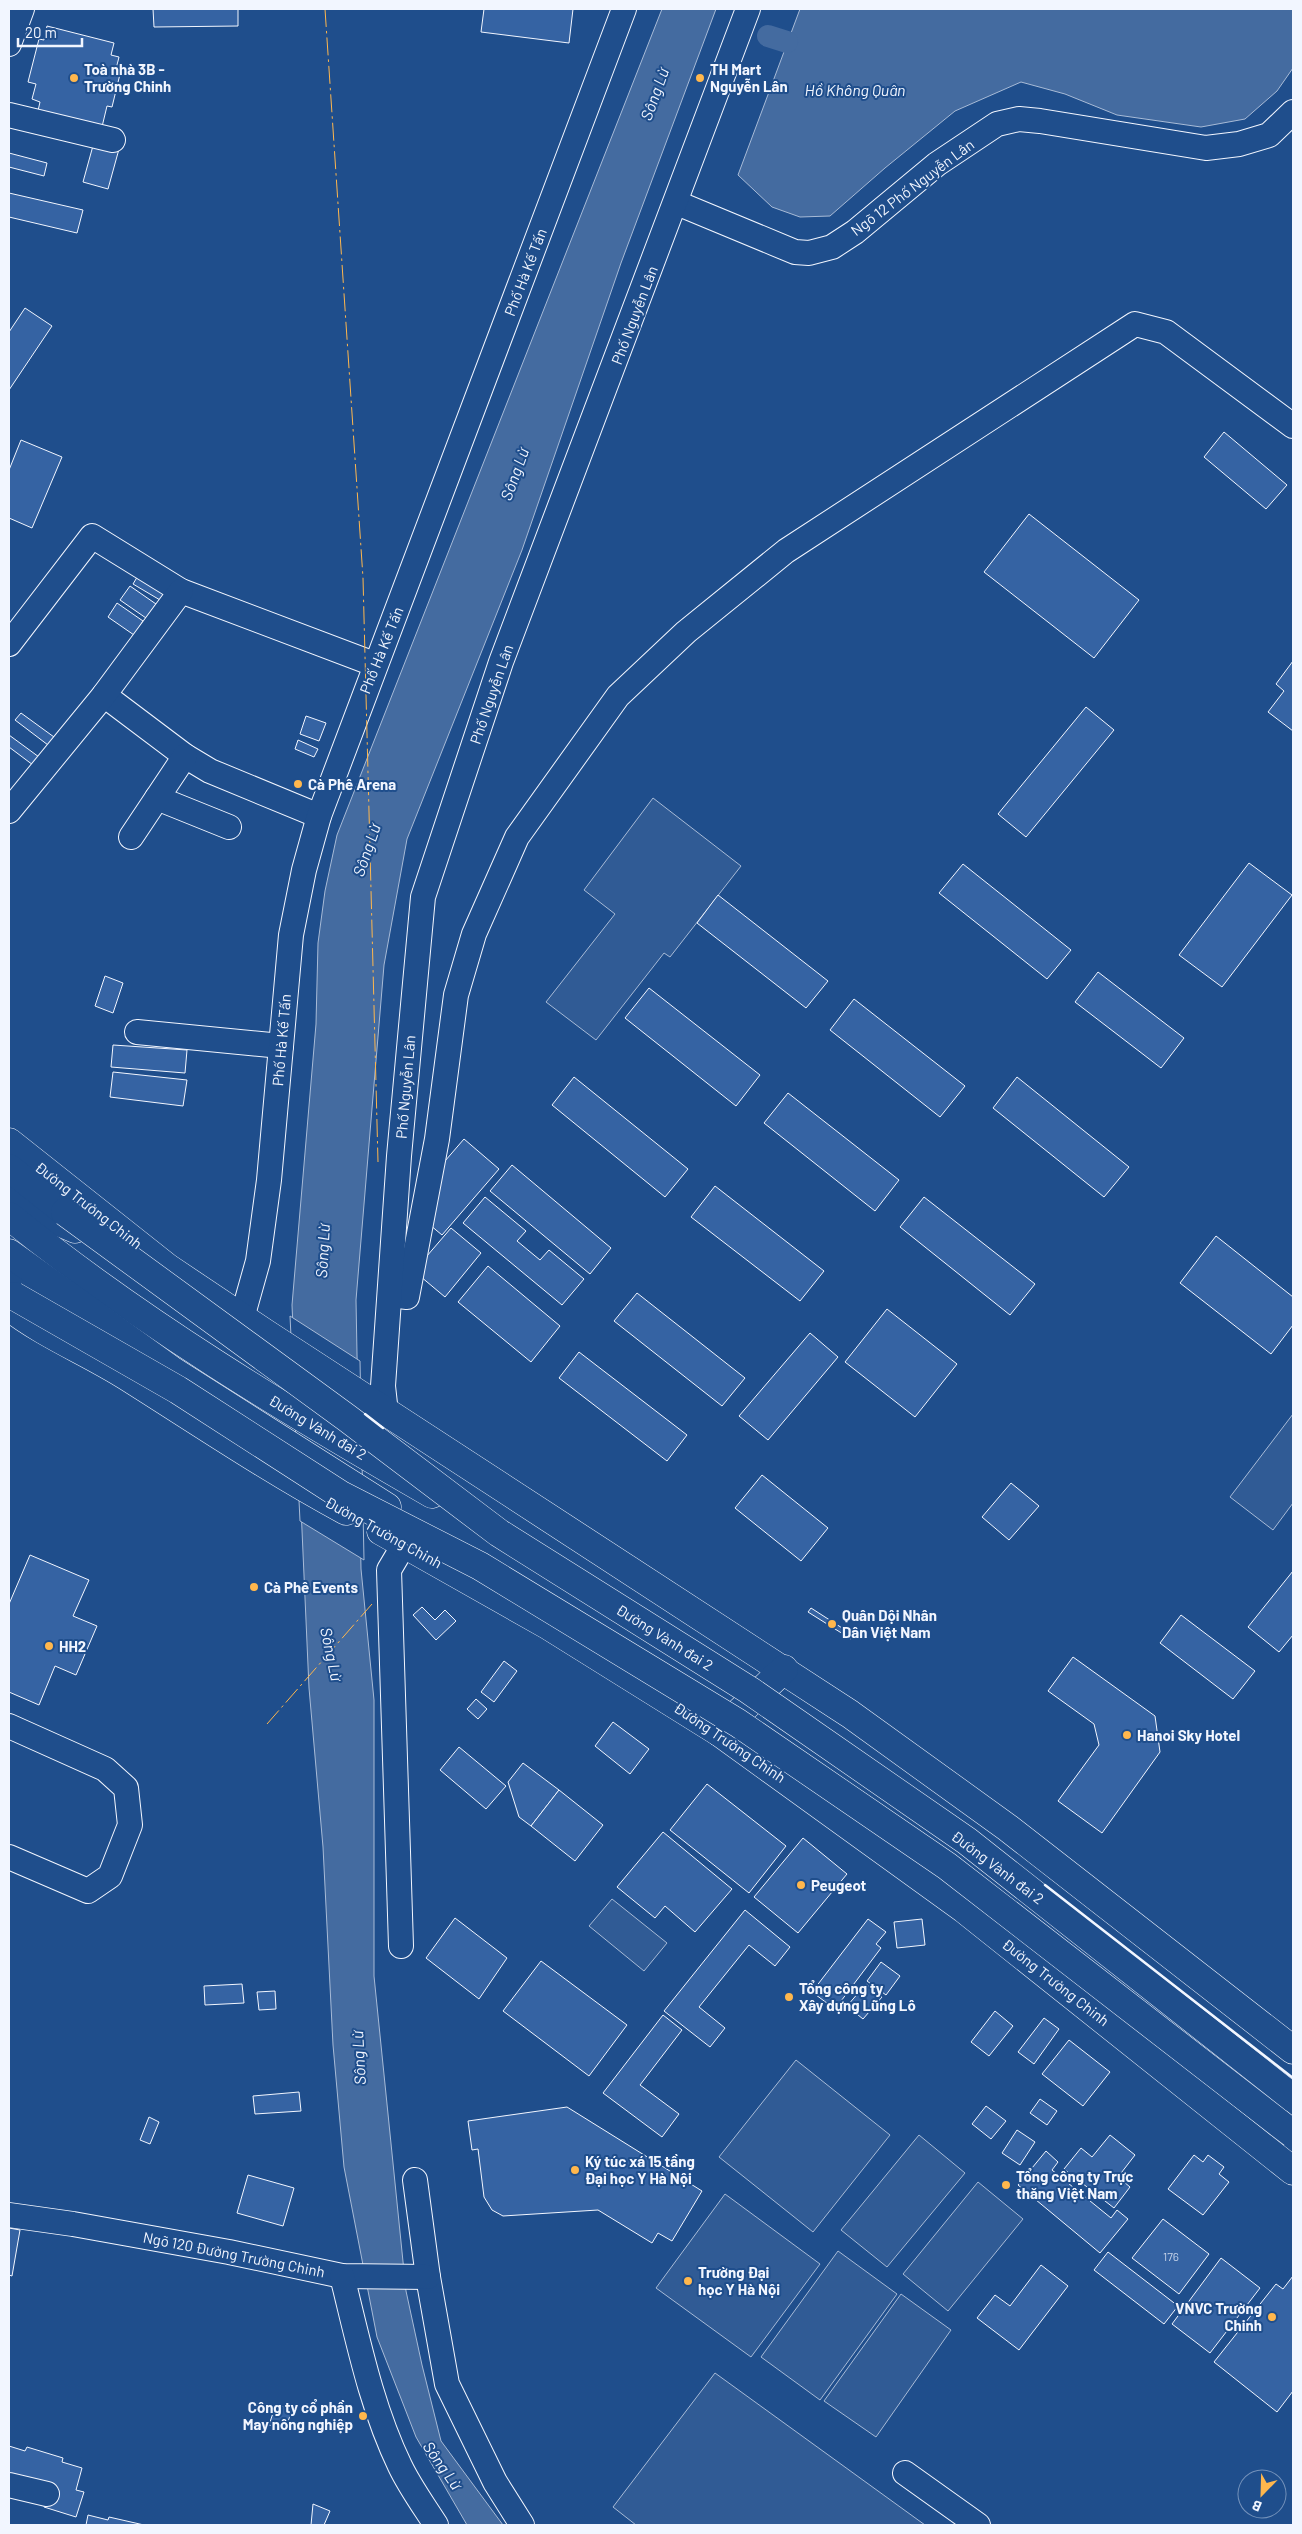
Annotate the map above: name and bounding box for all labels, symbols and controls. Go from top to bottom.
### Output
scale bar [18,15,81,47]
text: 20 m [25,23,57,41]
place label: Toà nhà 3B - Trường Chinh [84,60,171,95]
place label: TH Mart Nguyễn Lân [710,60,788,95]
water label: Sông Lừ [636,64,673,123]
marker: Toà nhà 3B - Trường Chinh [68,72,80,84]
marker: TH Mart Nguyễn Lân [694,72,706,84]
water label: Hồ Không Quân [805,80,905,99]
street label: Ngõ 12 Phố Nguyễn Lân [847,135,977,239]
street label: Phố Hà Kế Tấn [500,226,550,318]
street label: Phố Nguyễn Lân [607,263,661,367]
water label: Sông Lừ [496,444,533,503]
street label: Phố Hà Kế Tấn [355,604,407,696]
street label: Phố Nguyễn Lân [466,642,516,746]
place label: Cà Phê Arena [308,775,396,793]
marker: Cà Phê Arena [292,778,304,790]
water label: Sông Lừ [348,820,384,879]
street label: Phố Hà Kế Tấn [268,993,294,1087]
street label: Phố Nguyễn Lân [391,1034,419,1140]
street label: Đường Trường Chinh [32,1158,146,1252]
water label: Sông Lừ [311,1222,333,1279]
street label: Đường Vành đai 2 [266,1391,370,1463]
street label: Đường Trường Chinh [322,1492,446,1572]
place label: Cà Phê Events [264,1578,358,1596]
marker: Cà Phê Events [248,1581,260,1593]
street label: Đường Vành đai 2 [613,1600,717,1674]
place label: Quân Dội Nhân Dân Việt Nam [842,1606,937,1642]
marker: Quân Dội Nhân Dân Việt Nam [826,1618,838,1630]
water label: Sông Lừ [317,1625,347,1684]
place label: HH2 [59,1637,86,1655]
marker: HH2 [43,1640,55,1652]
street label: Đường Trường Chinh [671,1698,789,1786]
place label: Hanoi Sky Hotel [1137,1726,1240,1744]
marker: Hanoi Sky Hotel [1121,1729,1133,1741]
street label: Đường Vành đai 2 [948,1826,1048,1908]
place label: Peugeot [811,1876,867,1894]
marker: Peugeot [795,1879,807,1891]
street label: Đường Trường Chinh [999,1935,1113,2029]
place label: Tổng công ty Xây dựng Lũng Lô [799,1979,916,2014]
marker: Tổng công ty Xây dựng Lũng Lô [783,1991,795,2003]
water label: Sông Lừ [347,2029,369,2086]
place label: Ký túc xá 15 tầng Đại học Y Hà Nội [585,2152,695,2187]
marker: Ký túc xá 15 tầng Đại học Y Hà Nội [569,2164,581,2176]
place label: Tổng công ty Trực thăng Việt Nam [1016,2167,1133,2203]
marker: Tổng công ty Trực thăng Việt Nam [1000,2179,1012,2191]
street label: Ngõ 120 Đường Trường Chinh [142,2228,326,2280]
house number: 176 [1163,2249,1179,2263]
place label: Trường Đại học Y Hà Nội [698,2263,780,2298]
marker: Trường Đại học Y Hà Nội [682,2275,694,2287]
place label: VNVC Trường Chinh [1175,2299,1262,2334]
marker: VNVC Trường Chinh [1266,2311,1278,2323]
place label: Công ty cổ phần May nông nghiệp [243,2398,353,2434]
marker: Công ty cổ phần May nông nghiệp [357,2410,369,2422]
water label: Sông Lừ [420,2437,467,2494]
north arrow [1237,2469,1287,2519]
text: B [1249,2497,1264,2516]

